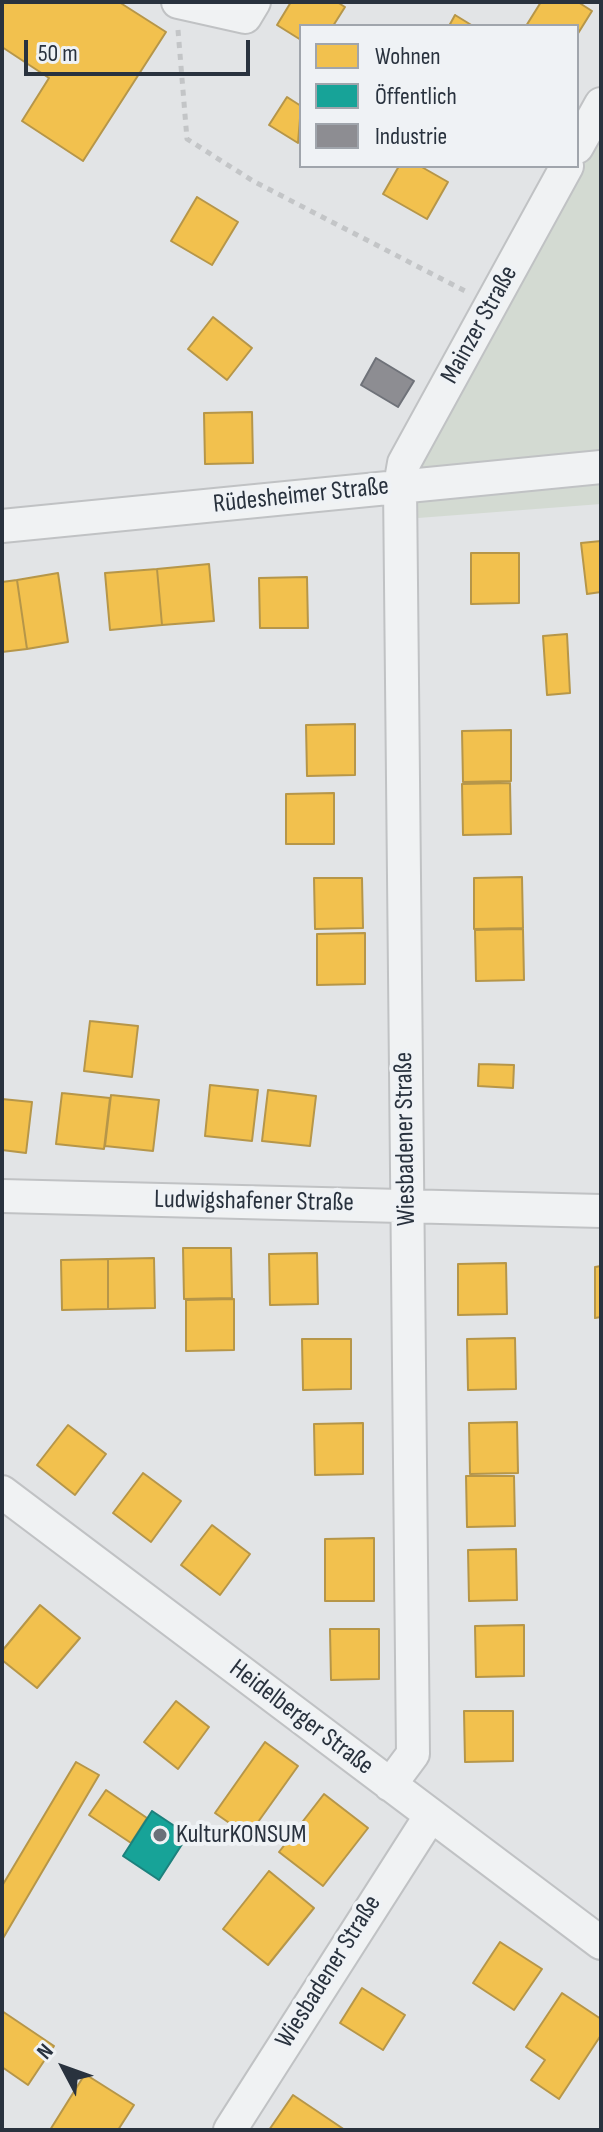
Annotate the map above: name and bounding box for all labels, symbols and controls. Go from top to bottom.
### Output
scale bar [28,24,254,74]
legend [299,24,579,168]
text: 50 m [38,39,78,68]
text: Wohnen [375,42,441,71]
text: Öffentlich [375,82,457,111]
text: Industrie [375,122,447,151]
street label: Mainzer Straße [435,261,525,389]
street label: Rüdesheimer Straße [212,471,390,521]
street label: Wiesbadener Straße [389,1052,423,1226]
street label: Ludwigshafener Straße [154,1185,354,1219]
street label: Heidelberger Straße [223,1654,379,1782]
place label: KulturKONSUM [176,1819,306,1851]
marker: KulturKONSUM [151,1826,169,1844]
street label: Wiesbadener Straße [270,1890,388,2054]
north arrow [24,2028,104,2108]
text: N [31,2039,60,2065]

